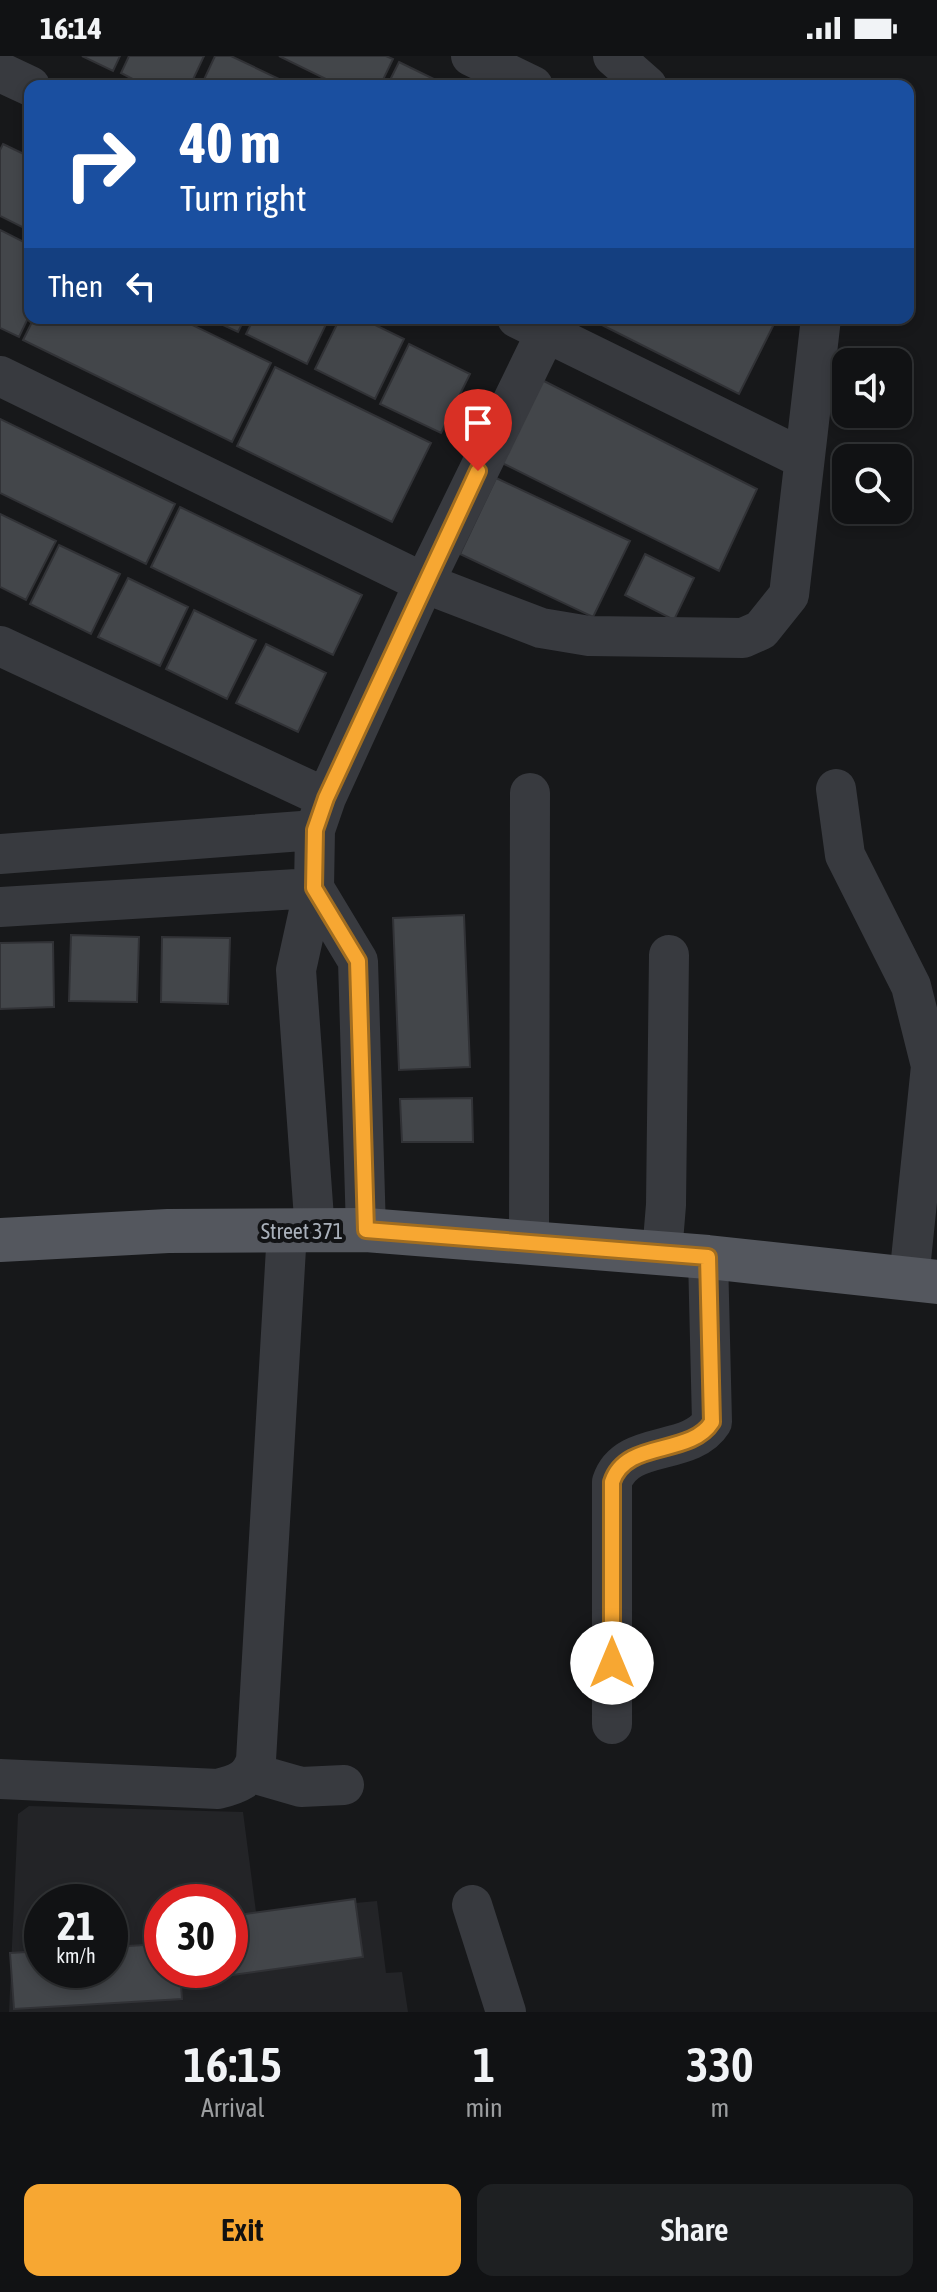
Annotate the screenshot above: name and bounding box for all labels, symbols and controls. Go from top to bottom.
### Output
text: 16:14 [40,11,102,45]
text: 40 m [180,111,281,175]
icon: right [48,112,152,216]
text: Turn right [180,177,307,219]
icon: left [119,264,163,308]
text: Then [48,269,103,303]
map controls [832,348,912,524]
button: sound [832,348,912,428]
pin [444,389,512,471]
icon: arrive [456,401,500,445]
button: search [832,444,912,524]
street label: Street 371 [261,1218,343,1244]
position arrow [570,1621,654,1705]
speed limit sign: 30 [144,1884,248,1988]
text: 21 [57,1903,95,1948]
text: km/h [56,1944,96,1967]
text: 16:15 [183,2037,282,2092]
text: 1 [473,2037,495,2092]
text: 330 [686,2037,754,2092]
text: Arrival [201,2093,264,2123]
text: min [465,2093,503,2123]
text: m [710,2093,729,2123]
button: Exit [24,2184,461,2276]
button: Share [477,2184,913,2276]

